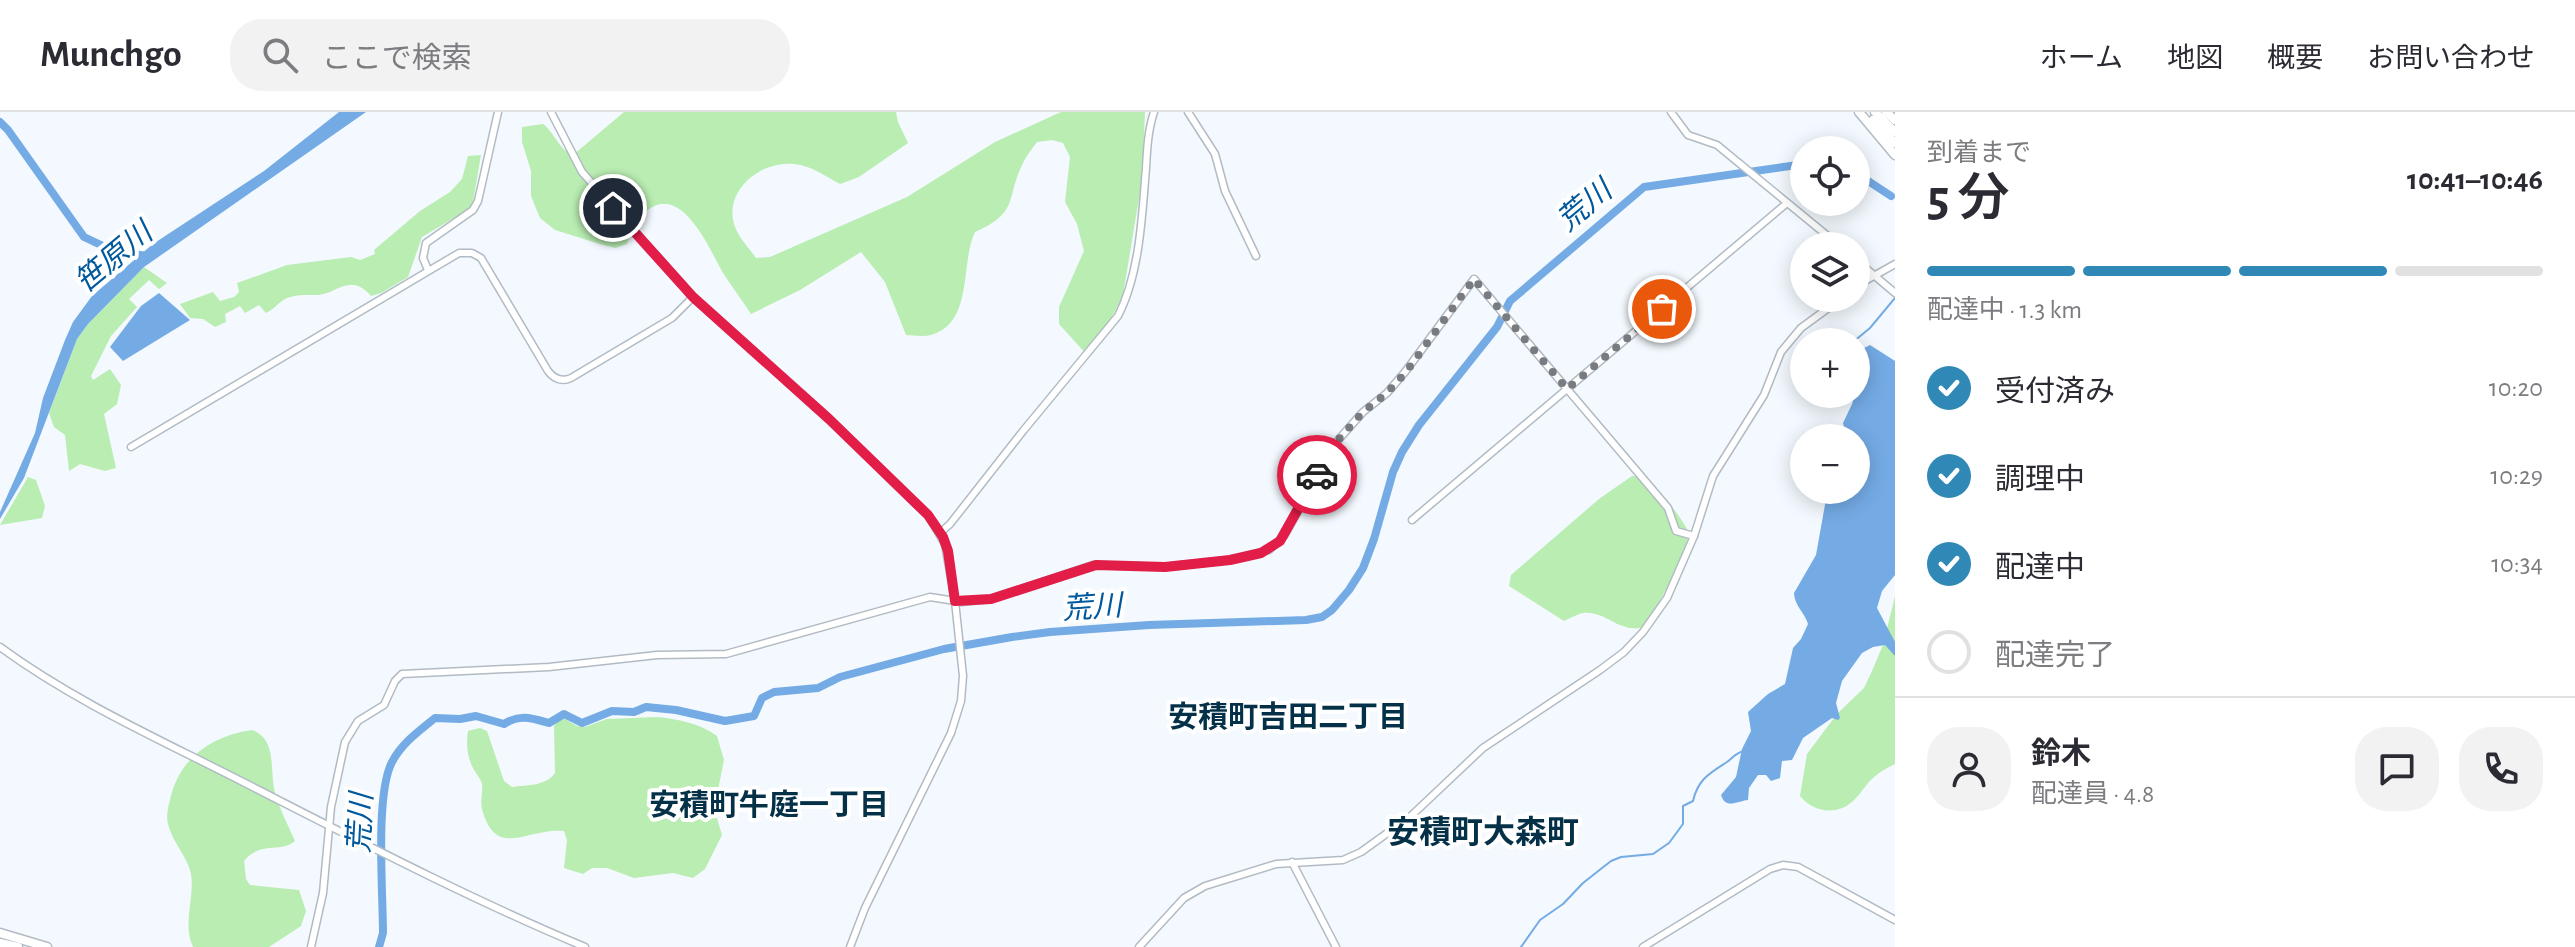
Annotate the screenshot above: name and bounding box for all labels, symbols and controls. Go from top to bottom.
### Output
search box [230,19,790,91]
icon: search [258,33,302,77]
text: Munchgo [40,36,182,74]
text: ここで検索 [322,44,472,74]
text: ホーム [2040,45,2123,73]
text: 地図 [2167,45,2223,73]
text: 概要 [2267,45,2323,73]
text: お問い合わせ [2367,45,2535,73]
map controls [1790,136,1870,504]
button: locate [1790,136,1870,216]
text: 到着まで [1927,140,2031,166]
text: 10:41–10:46 [2407,165,2543,195]
water label: 荒川 [1551,172,1620,237]
text: 5 分 [1927,173,2009,225]
pin [579,174,647,242]
icon: home [591,186,635,230]
water label: 笹原川 [69,214,160,298]
button: layers [1790,232,1870,312]
pin [1628,275,1696,343]
icon: bag [1640,287,1684,331]
text: 配達中 · 1.3 km [1927,297,2082,323]
button: + [1790,328,1870,408]
icon: check [1927,366,1971,410]
text: 10:20 [2489,375,2543,401]
text: 受付済み [1995,377,2115,407]
button: − [1790,424,1870,504]
courier [1277,435,1357,515]
icon: car [1295,453,1339,497]
icon: check [1927,454,1971,498]
text: 10:29 [2490,463,2543,489]
text: 調理中 [1995,465,2085,495]
icon: check [1927,542,1971,586]
text: 10:34 [2491,551,2543,577]
text: 配達中 [1995,553,2085,583]
water label: 荒川 [1061,589,1126,625]
text: 配達完了 [1995,641,2115,671]
district label: 安積町吉田二丁目 [1168,701,1408,733]
button: person [1927,727,2011,811]
button: chat [2355,727,2439,811]
button: phone [2459,727,2543,811]
text: 鈴木 [2031,739,2091,769]
text: 配達員 · 4.8 [2031,781,2154,807]
water label: 荒川 [342,789,378,854]
district label: 安積町牛庭一丁目 [649,789,889,821]
district label: 安積町大森町 [1387,815,1579,849]

